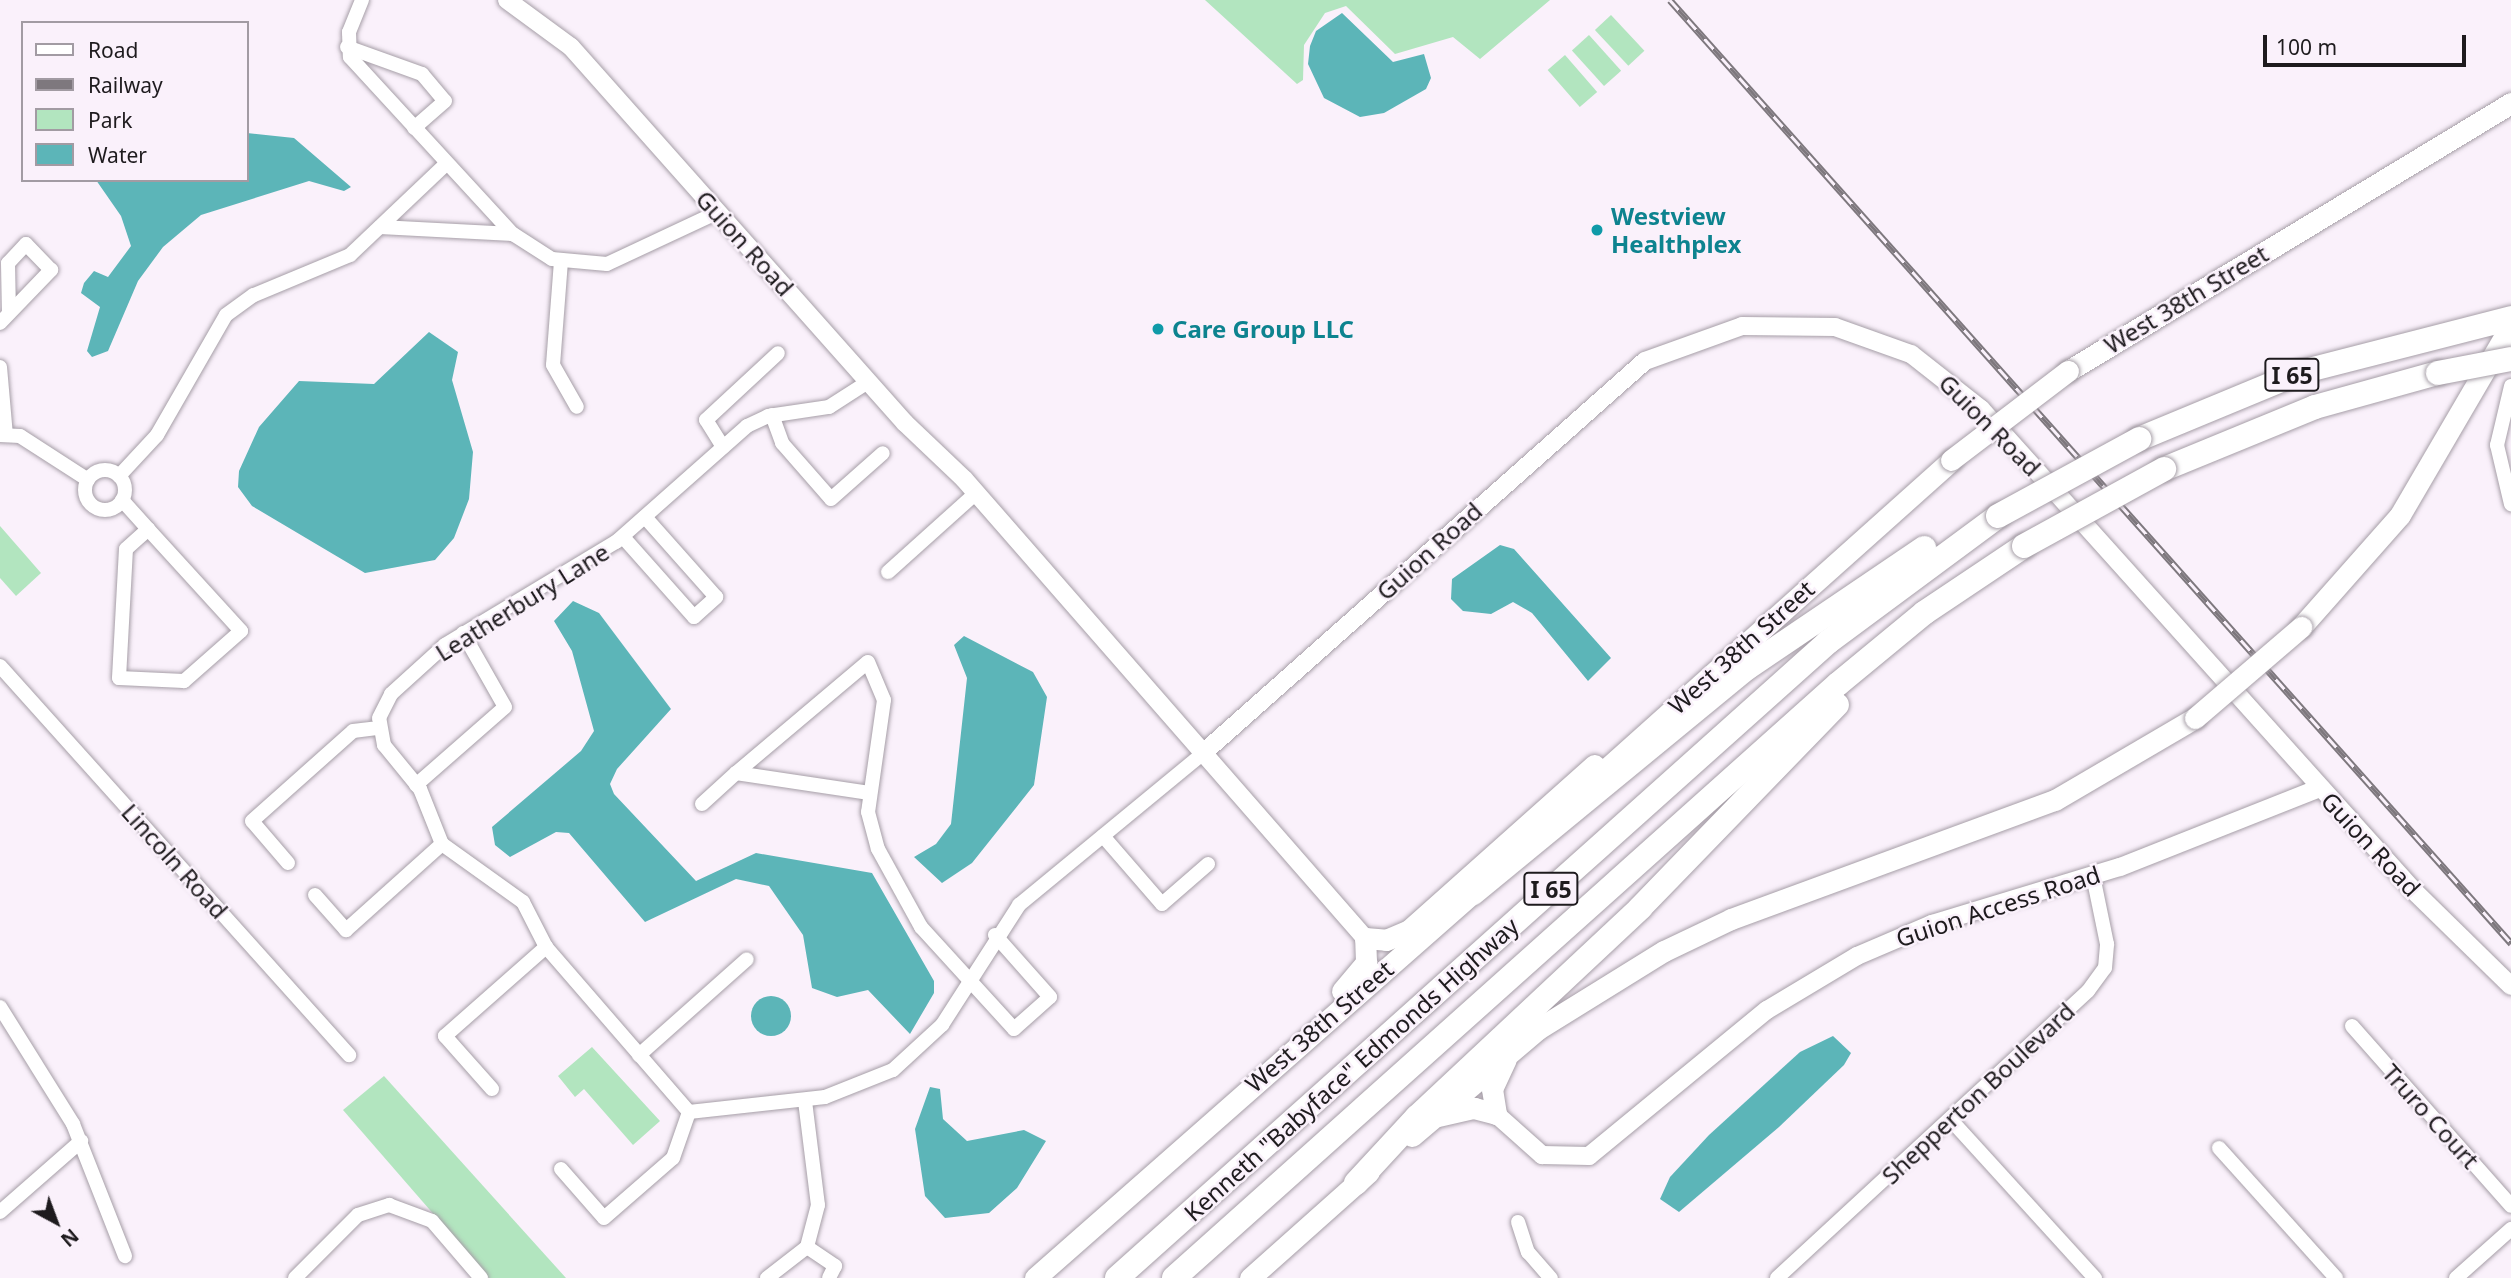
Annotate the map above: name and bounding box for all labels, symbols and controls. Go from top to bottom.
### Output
legend [21,21,248,182]
scale bar [2266,21,2469,65]
text: 100 m [2276,33,2337,61]
text: Road [88,36,138,64]
text: Railway [88,71,163,99]
text: Park [88,106,132,134]
text: Water [88,141,147,169]
street label: Guion Road [690,184,800,302]
place label: Westview Healthplex [1611,202,1741,258]
marker: Westview Healthplex [1589,222,1605,238]
street label: West 38th Street [2099,239,2273,359]
place label: Care Group LLC [1172,315,1354,343]
marker: Care Group LLC [1150,321,1166,337]
road number: I 65 [2264,356,2320,394]
street label: Guion Road [1933,368,2047,482]
street label: Guion Road [1370,496,1488,606]
street label: Leatherbury Lane [430,537,614,667]
street label: West 38th Street [1662,574,1820,720]
street label: Guion Road [2316,786,2426,902]
street label: Lincoln Road [116,798,234,924]
street label: Guion Access Road [1892,859,2104,953]
road number: I 65 [1523,870,1579,908]
street label: Kenneth "Babyface" Edmonds Highway [1178,911,1524,1227]
street label: West 38th Street [1239,954,1399,1098]
street label: Shepperton Boulevard [1876,996,2080,1190]
street label: Truro Court [2377,1058,2485,1174]
north arrow [21,1187,91,1257]
text: N [55,1223,84,1253]

